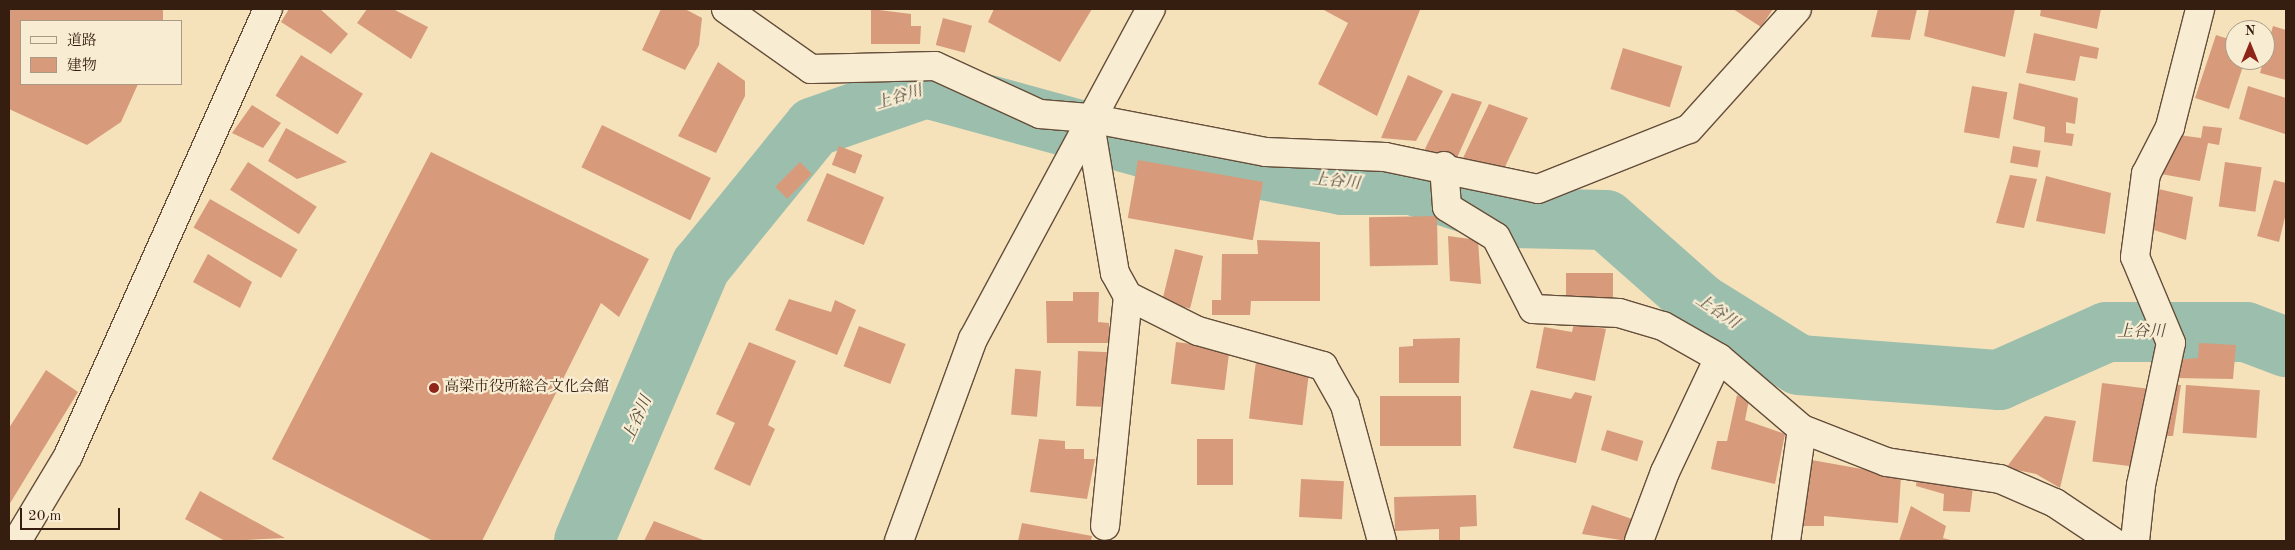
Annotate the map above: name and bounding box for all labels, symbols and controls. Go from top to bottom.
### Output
legend [20,20,182,85]
north arrow [2225,20,2275,70]
text: N [2245,24,2255,38]
text: 道路 [67,34,97,49]
text: 建物 [67,59,97,74]
water label: 上谷川 [873,82,925,114]
water label: 上谷川 [1311,170,1361,194]
water label: 上谷川 [1692,291,1742,333]
water label: 上谷川 [2117,322,2165,342]
place label: 高梁市役所総合文化会館 [444,379,609,397]
marker: 高梁市役所総合文化会館 [428,382,440,394]
water label: 上谷川 [619,393,657,445]
scale bar [22,498,122,530]
text: 20 m [28,509,62,524]

